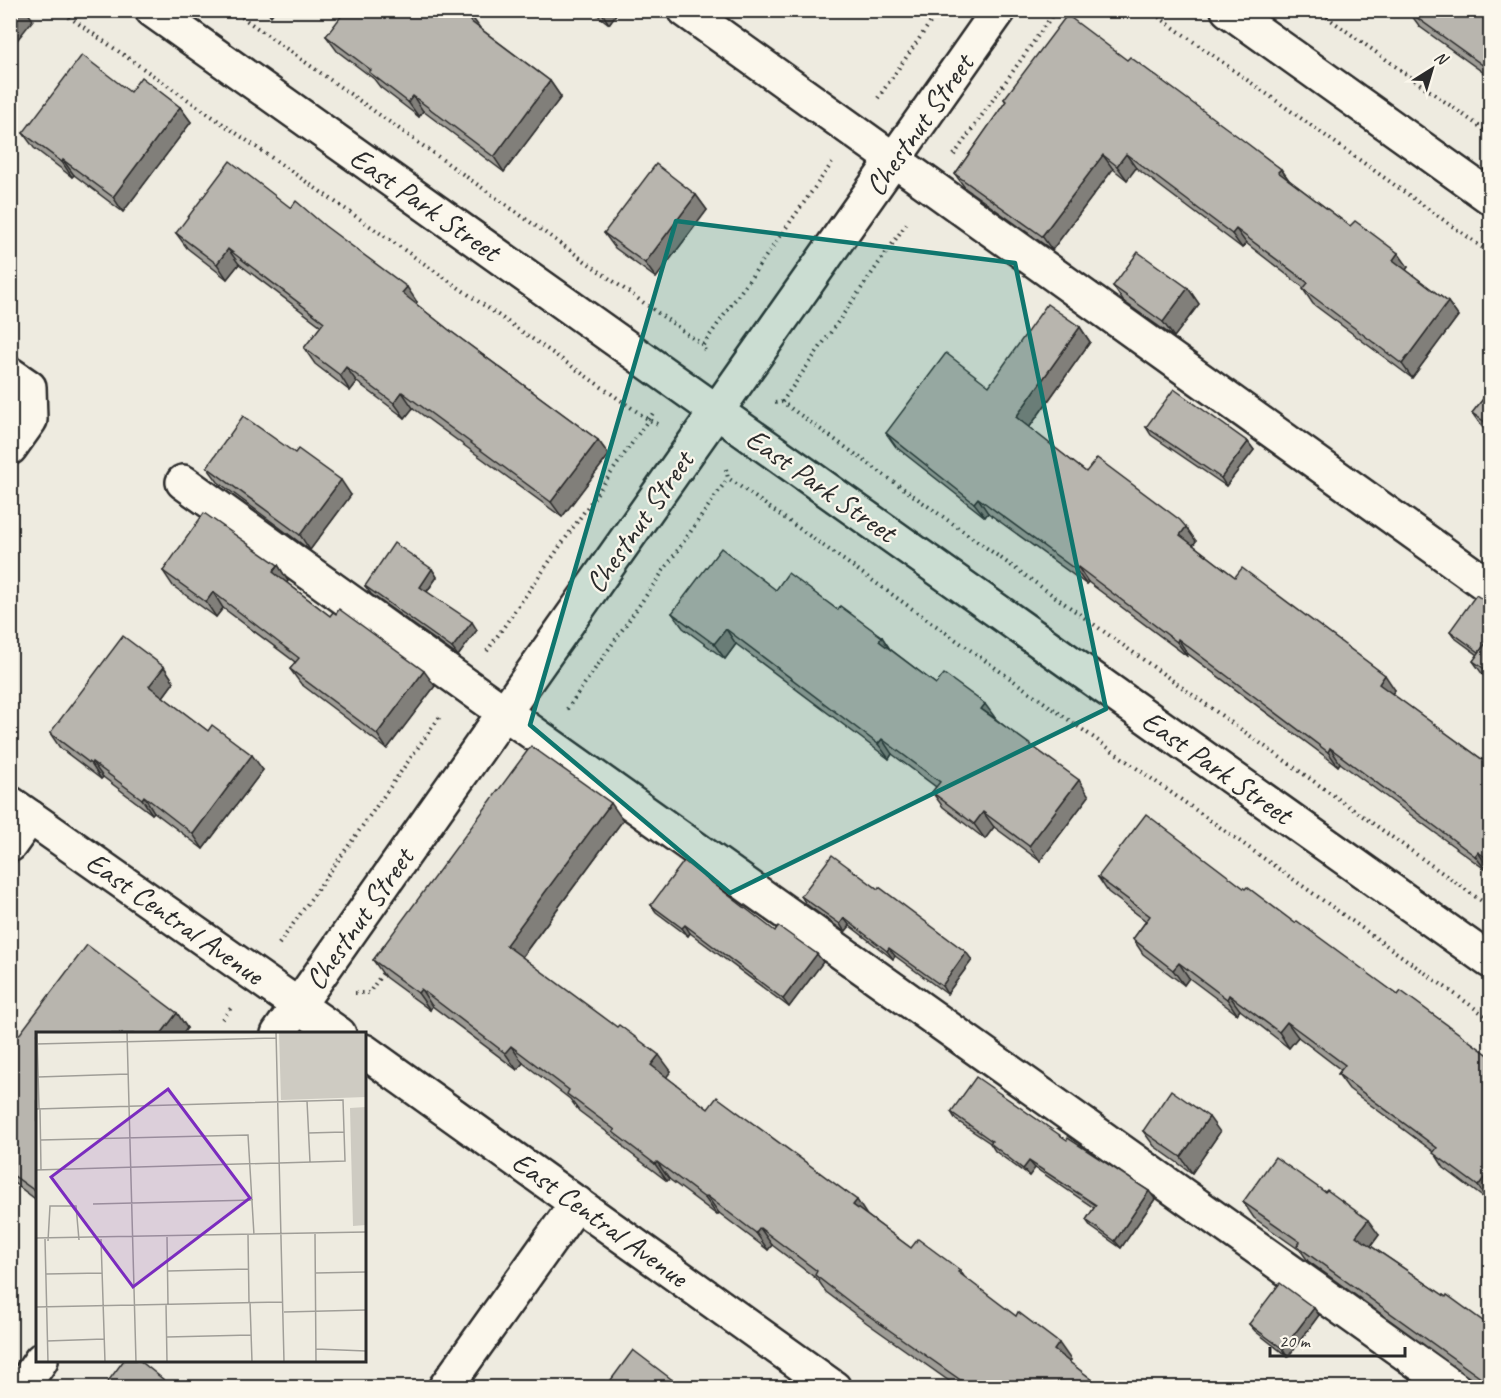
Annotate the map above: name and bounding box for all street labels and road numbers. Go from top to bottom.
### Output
street label: Chestnut Street [856,44,984,203]
street label: East Park Street [343,138,510,271]
street label: East Park Street [739,419,906,552]
street label: Chestnut Street [576,441,704,600]
street label: East Park Street [1135,701,1302,834]
street label: Chestnut Street [296,838,424,997]
street label: East Central Avenue [79,843,273,995]
street label: East Central Avenue [505,1142,697,1297]

